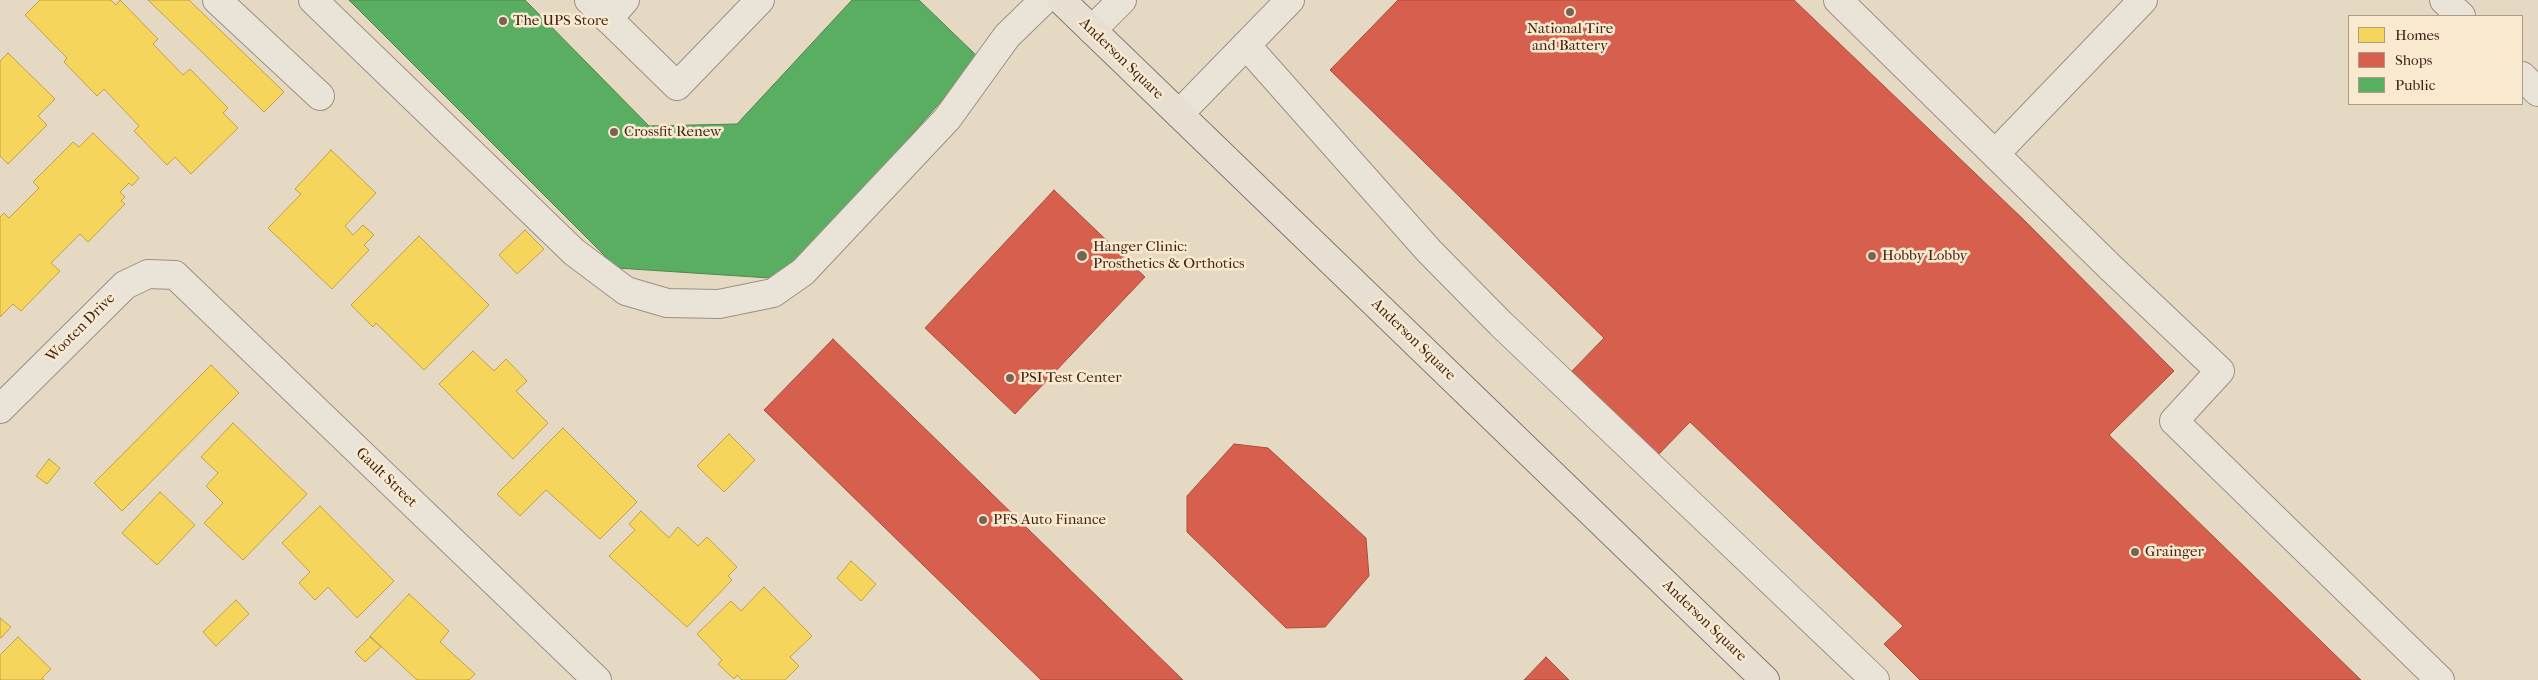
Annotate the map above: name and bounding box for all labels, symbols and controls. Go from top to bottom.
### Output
marker: National Tire and Battery [1564,6,1576,18]
place label: The UPS Store [513,12,608,30]
street label: Anderson Square [1075,14,1167,104]
marker: The UPS Store [497,15,509,27]
legend [2348,15,2523,105]
place label: National Tire and Battery [1527,20,1613,55]
text: Homes [2395,26,2440,44]
text: Shops [2395,51,2432,69]
text: Public [2395,76,2435,94]
place label: Crossfit Renew [624,123,721,141]
marker: Crossfit Renew [608,126,620,138]
place label: Hanger Clinic: Prosthetics & Orthotics [1093,238,1245,273]
place label: Hobby Lobby [1882,247,1968,265]
marker: Hanger Clinic: Prosthetics & Orthotics [1075,249,1089,263]
marker: Hobby Lobby [1866,250,1878,262]
street label: Wooten Drive [43,290,119,366]
street label: Anderson Square [1367,295,1459,385]
place label: PSI Test Center [1020,369,1122,387]
marker: PSI Test Center [1004,372,1016,384]
street label: Gault Street [352,444,420,512]
place label: PFS Auto Finance [993,511,1106,529]
marker: PFS Auto Finance [977,514,989,526]
place label: Grainger [2145,543,2204,561]
marker: Grainger [2129,546,2141,558]
street label: Anderson Square [1658,576,1750,666]

